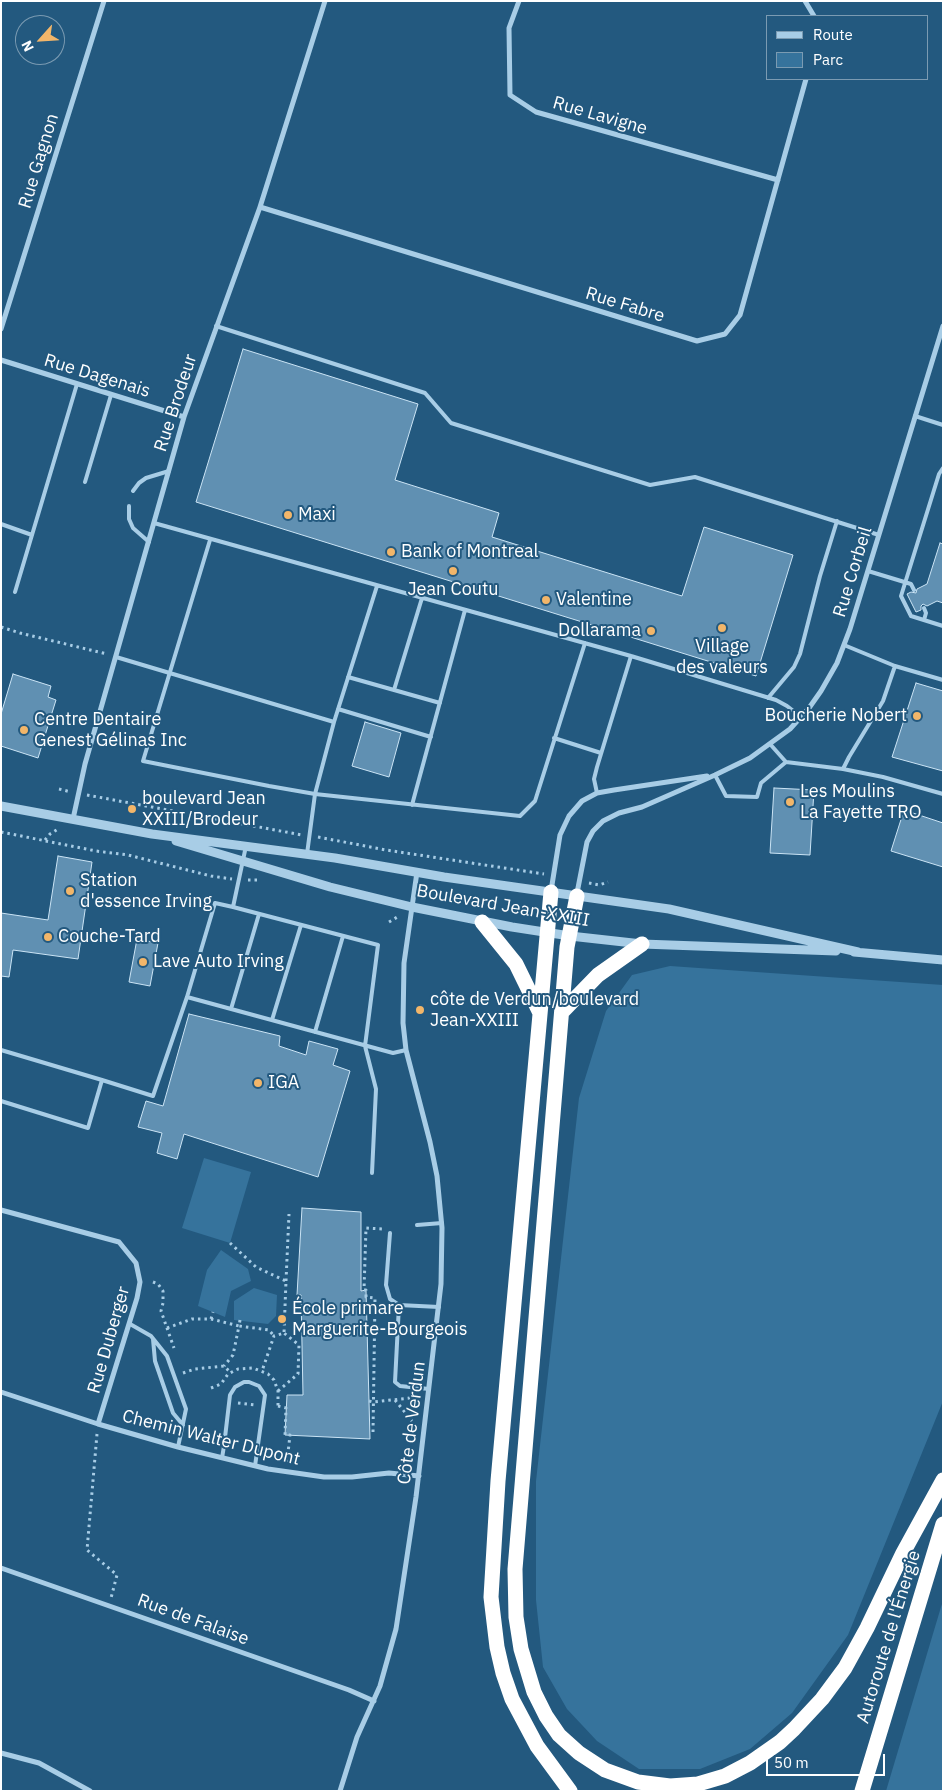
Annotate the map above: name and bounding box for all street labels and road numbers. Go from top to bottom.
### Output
street label: Rue Lavigne [550,92,650,140]
street label: Rue Gagnon [14,111,64,211]
street label: Rue Fabre [583,283,667,327]
street label: Rue Dagenais [41,350,153,402]
street label: Rue Brodeur [150,351,202,455]
street label: Rue Corbeil [829,524,877,620]
street label: Boulevard Jean-XXIII [415,880,591,932]
street label: Rue Duberger [83,1284,135,1396]
street label: Côte de Verdun [394,1360,430,1486]
street label: Chemin Walter Dupont [120,1405,302,1471]
street label: Autoroute de l'Énergie [852,1548,926,1726]
street label: Rue de Falaise [134,1590,252,1650]

